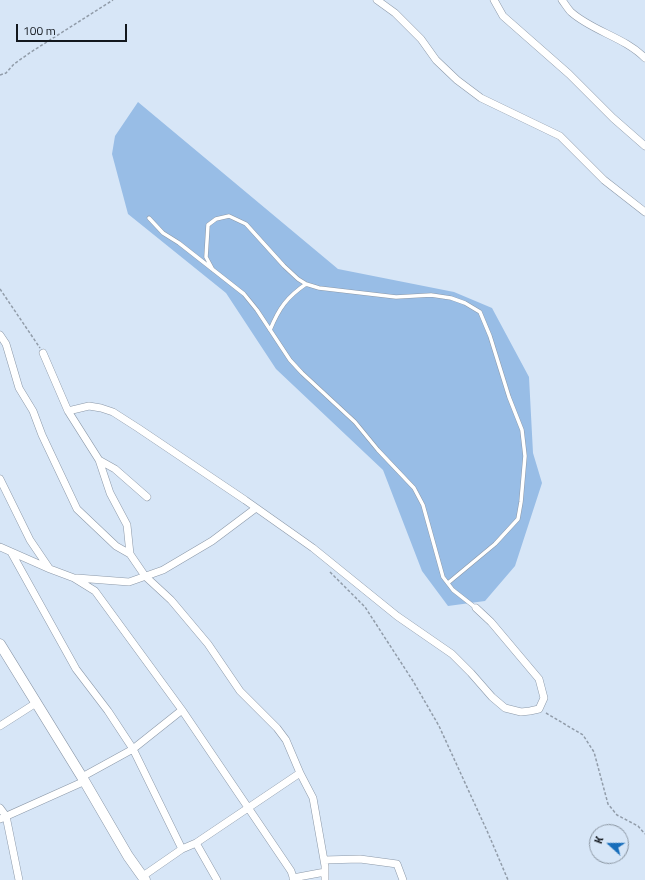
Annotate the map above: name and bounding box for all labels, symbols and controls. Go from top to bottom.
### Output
scale bar [18,16,129,42]
text: 100 m [23,21,56,40]
north arrow [589,824,629,864]
text: K [590,834,607,846]

